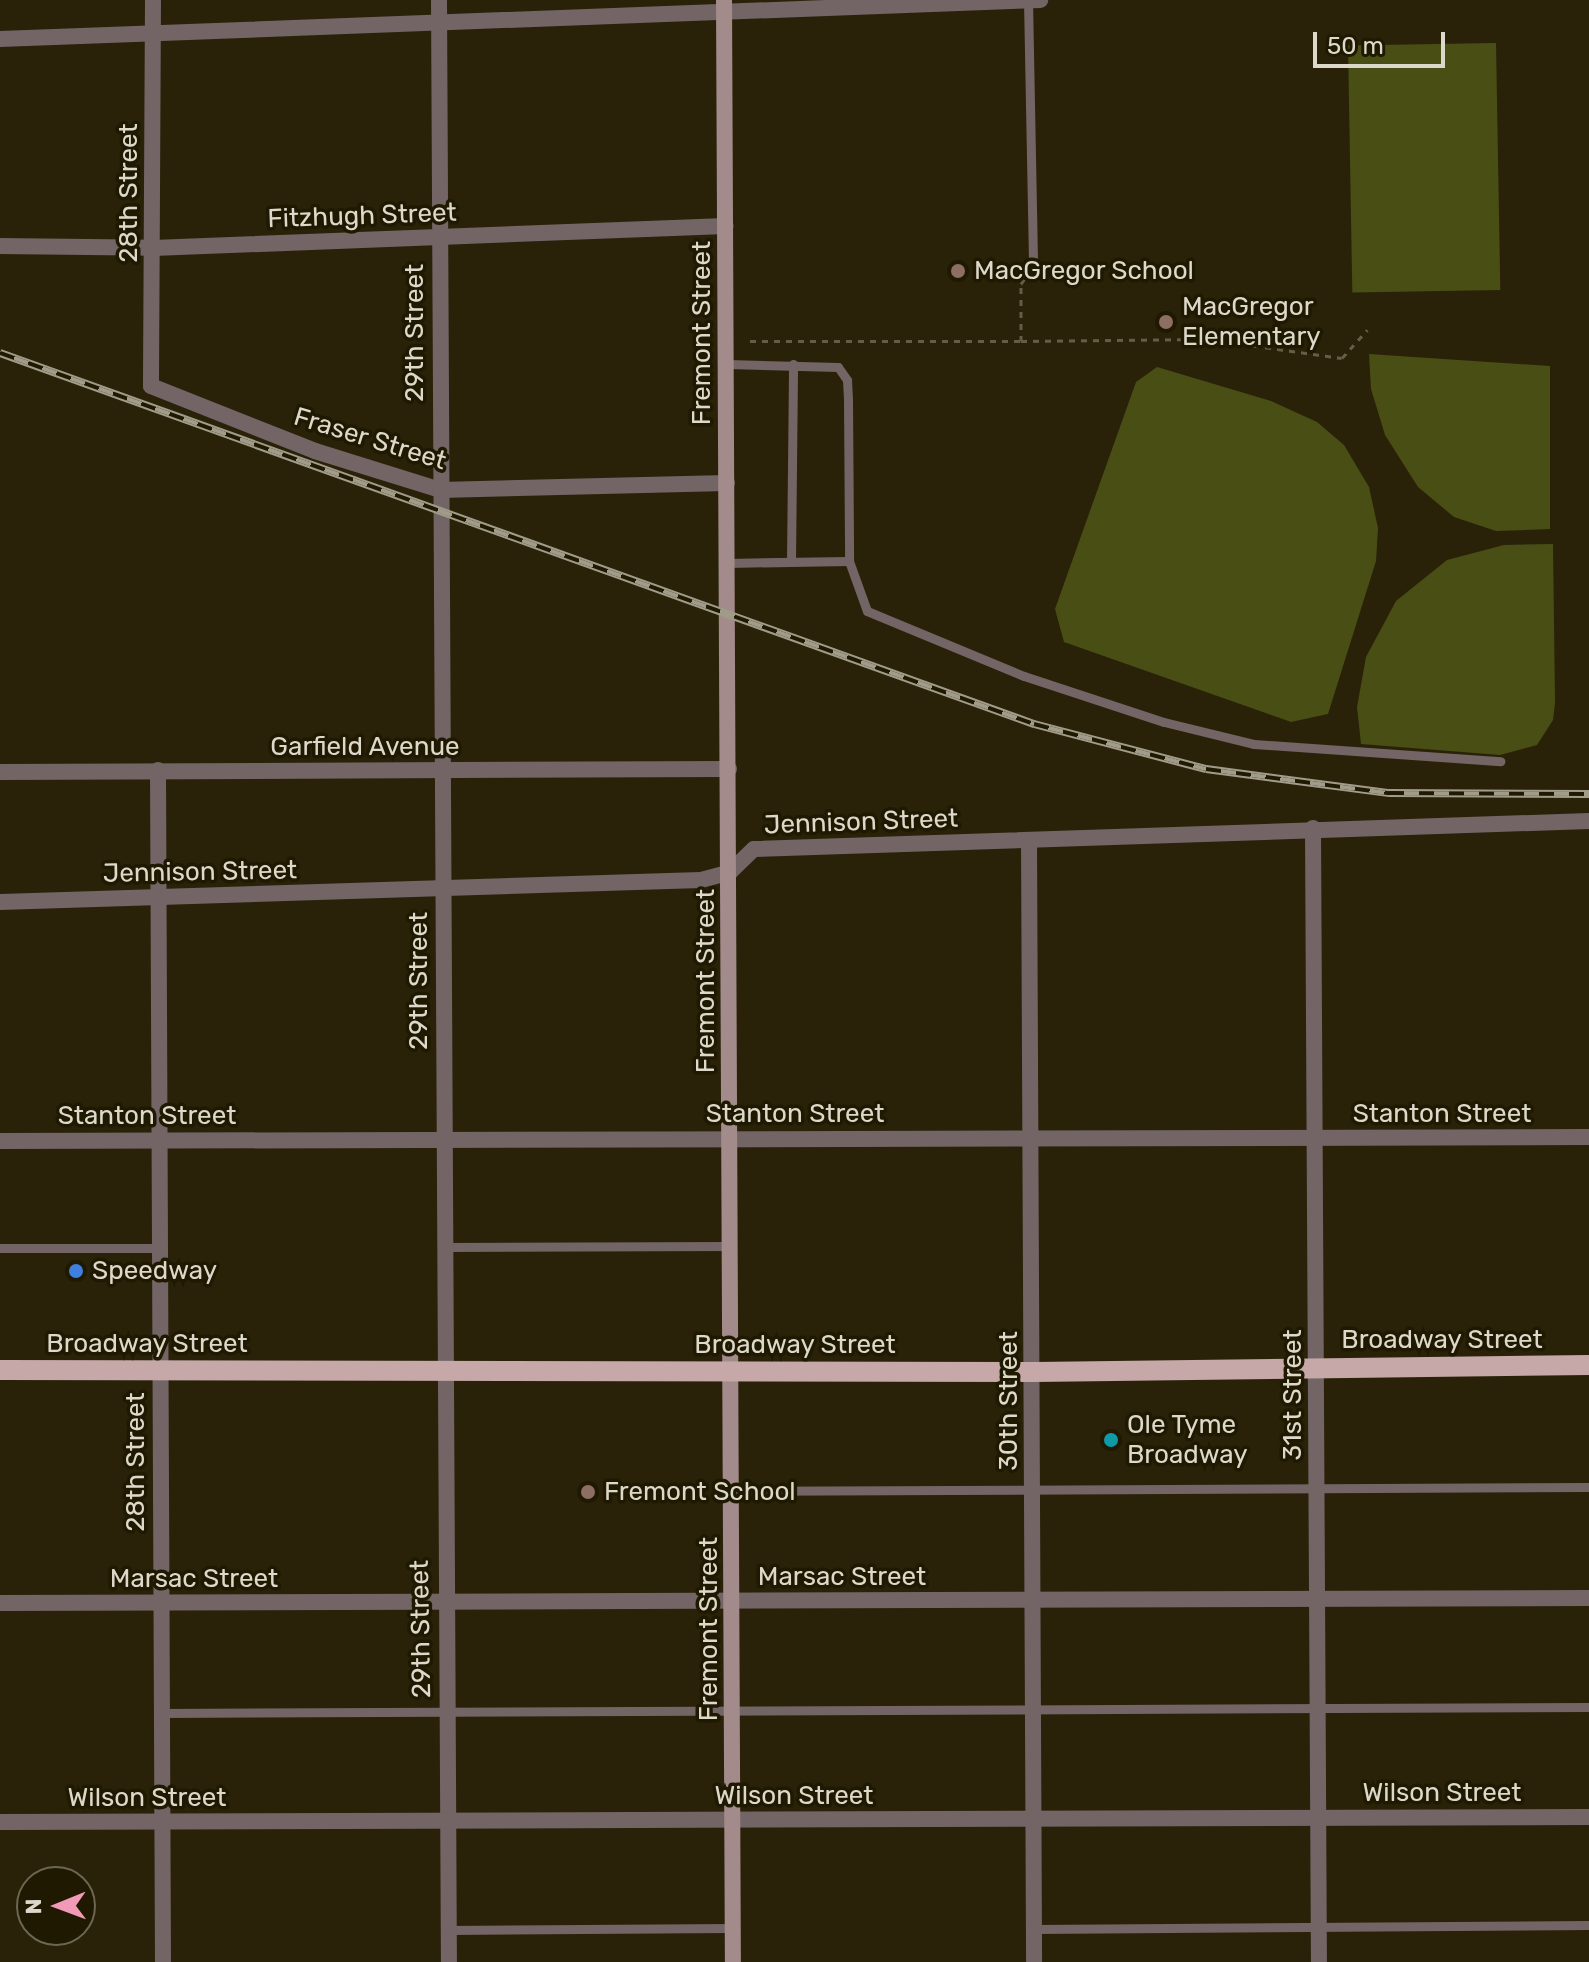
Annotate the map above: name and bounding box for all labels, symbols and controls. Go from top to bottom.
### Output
scale bar [1317,16,1449,66]
text: 50 m [1327,32,1384,60]
street label: 28th Street [113,123,145,263]
street label: Fitzhugh Street [267,197,457,235]
street label: Fremont Street [686,241,718,425]
place label: MacGregor School [974,255,1194,287]
marker: MacGregor School [949,262,967,280]
street label: 29th Street [399,264,431,402]
place label: MacGregor Elementary [1182,291,1321,352]
marker: MacGregor Elementary [1157,313,1175,331]
street label: Fraser Street [290,401,450,477]
street label: Garfield Avenue [270,731,460,763]
street label: Jennison Street [763,803,959,841]
street label: Jennison Street [103,855,297,889]
street label: Fremont Street [690,889,722,1073]
street label: 29th Street [403,912,435,1050]
street label: Stanton Street [706,1098,884,1130]
street label: Stanton Street [1353,1098,1531,1130]
street label: Stanton Street [58,1100,236,1132]
place label: Speedway [92,1255,217,1287]
marker: Speedway [67,1262,85,1280]
street label: Broadway Street [1341,1324,1543,1356]
street label: Broadway Street [46,1328,248,1360]
street label: Broadway Street [694,1329,896,1361]
street label: 31st Street [1277,1329,1309,1461]
street label: 30th Street [993,1331,1025,1471]
street label: 28th Street [120,1392,152,1532]
place label: Ole Tyme Broadway [1127,1409,1248,1470]
marker: Ole Tyme Broadway [1102,1431,1120,1449]
place label: Fremont School [604,1476,796,1508]
marker: Fremont School [579,1483,597,1501]
street label: Fremont Street [693,1537,725,1721]
street label: 29th Street [404,1560,438,1698]
street label: Marsac Street [758,1561,926,1593]
street label: Marsac Street [110,1563,278,1595]
street label: Wilson Street [1363,1777,1521,1809]
street label: Wilson Street [715,1780,873,1812]
street label: Wilson Street [68,1782,226,1814]
north arrow [16,1866,96,1946]
text: N [20,1898,47,1915]

